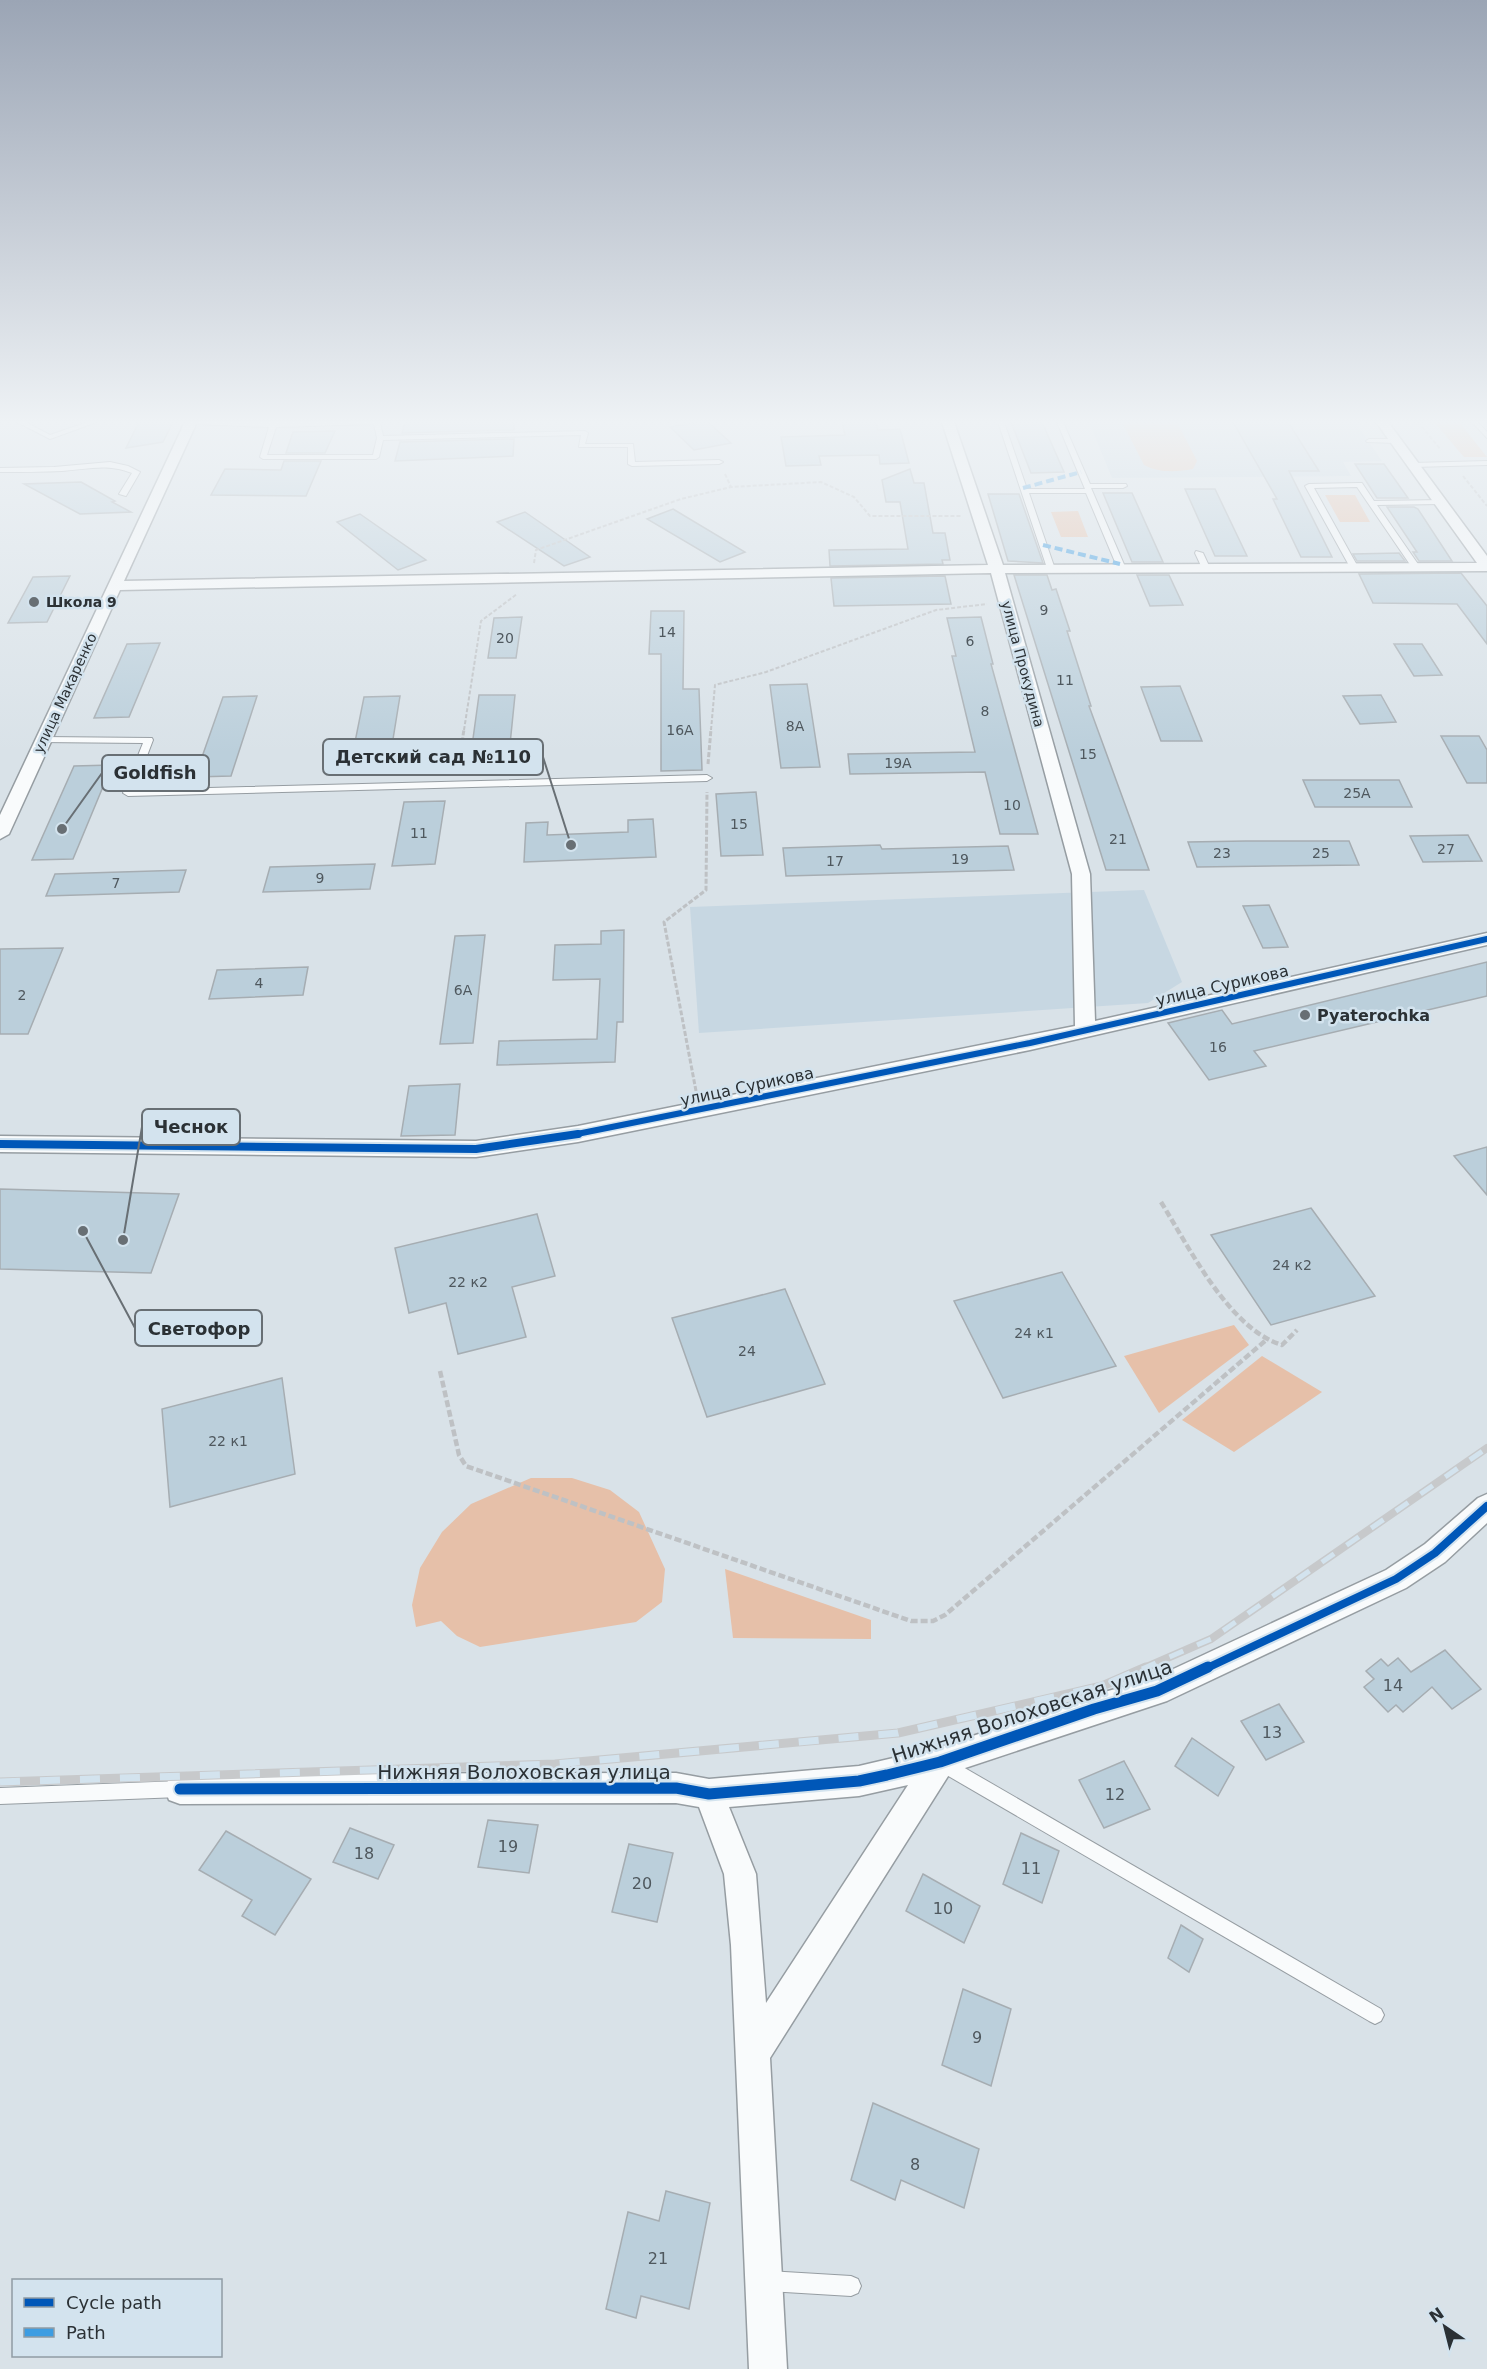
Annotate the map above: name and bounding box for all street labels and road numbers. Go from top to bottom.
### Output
street label: улица Прокудина [998,599,1048,729]
street label: улица Макаренко [30,631,100,755]
street label: улица Сурикова [1154,961,1290,1010]
street label: улица Сурикова [679,1063,815,1110]
street label: Нижняя Волоховская улица [889,1654,1175,1768]
street label: Нижняя Волоховская улица [377,1760,671,1784]

